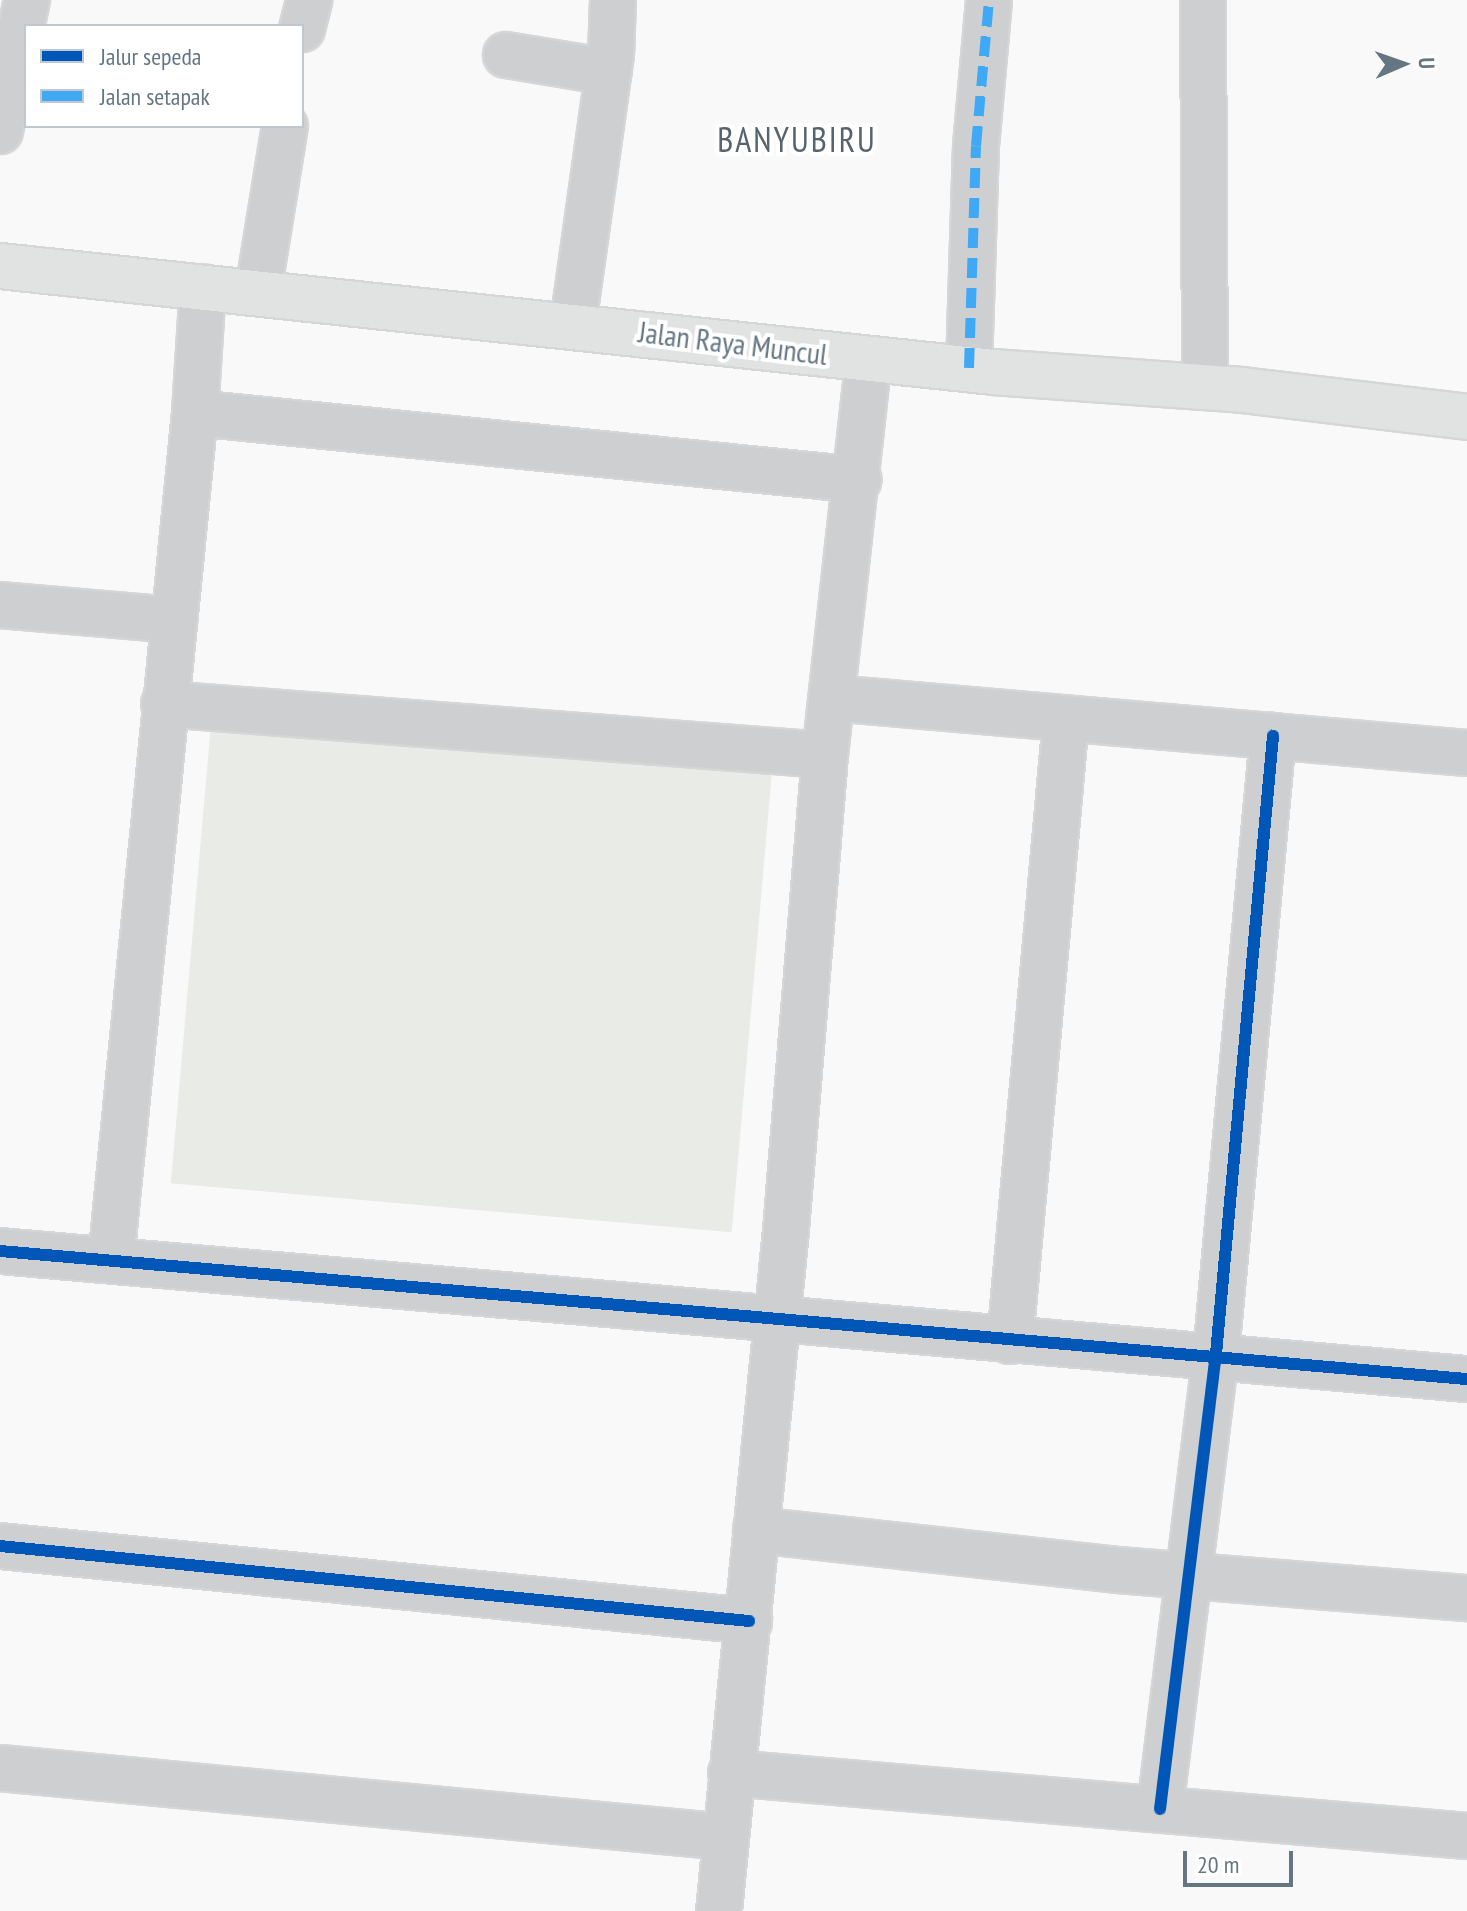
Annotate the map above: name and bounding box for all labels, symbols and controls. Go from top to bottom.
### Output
legend [24,24,304,128]
north arrow [1363,24,1443,104]
text: Jalur sepeda [100,41,201,72]
text: U [1413,57,1441,69]
text: Jalan setapak [100,81,210,112]
district label: BANYUBIRU [717,120,877,160]
street label: Jalan Raya Muncul [637,314,829,372]
scale bar [1187,1835,1297,1885]
text: 20 m [1197,1849,1239,1880]

